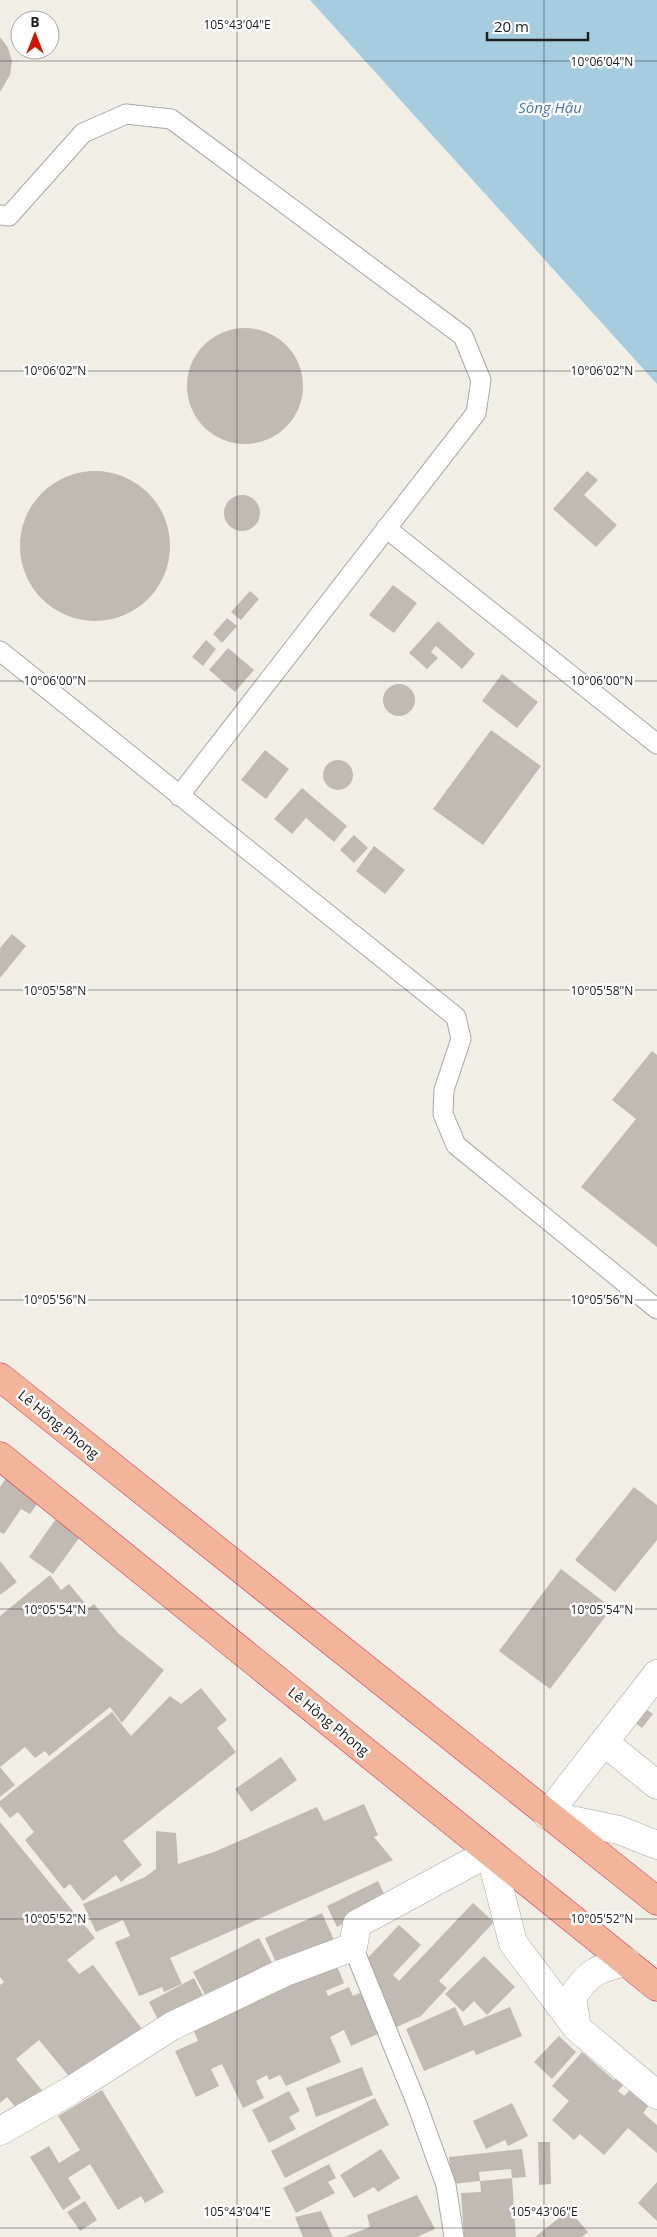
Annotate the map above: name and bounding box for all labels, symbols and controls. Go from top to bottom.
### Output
north arrow [10,10,60,60]
scale bar [487,10,588,42]
text: B [30,12,40,31]
text: 105°43'04"E [203,16,271,33]
text: 20 m [494,16,529,36]
text: 10°06'04"N [571,53,633,70]
water label: Sông Hậu [518,97,582,117]
text: 10°06'02"N [24,362,86,379]
text: 10°06'02"N [571,362,633,379]
text: 10°06'00"N [24,672,86,689]
text: 10°06'00"N [571,672,633,689]
text: 10°05'58"N [24,982,86,999]
text: 10°05'58"N [571,982,633,999]
text: 10°05'56"N [24,1291,86,1308]
text: 10°05'56"N [571,1291,633,1308]
street label: Lê Hồng Phong [15,1385,104,1463]
text: 10°05'54"N [24,1601,86,1618]
text: 10°05'54"N [571,1601,633,1618]
street label: Lê Hồng Phong [285,1682,374,1760]
text: 10°05'52"N [24,1910,86,1927]
text: 10°05'52"N [571,1910,633,1927]
text: 105°43'04"E [203,2203,271,2220]
text: 105°43'06"E [510,2203,578,2220]

